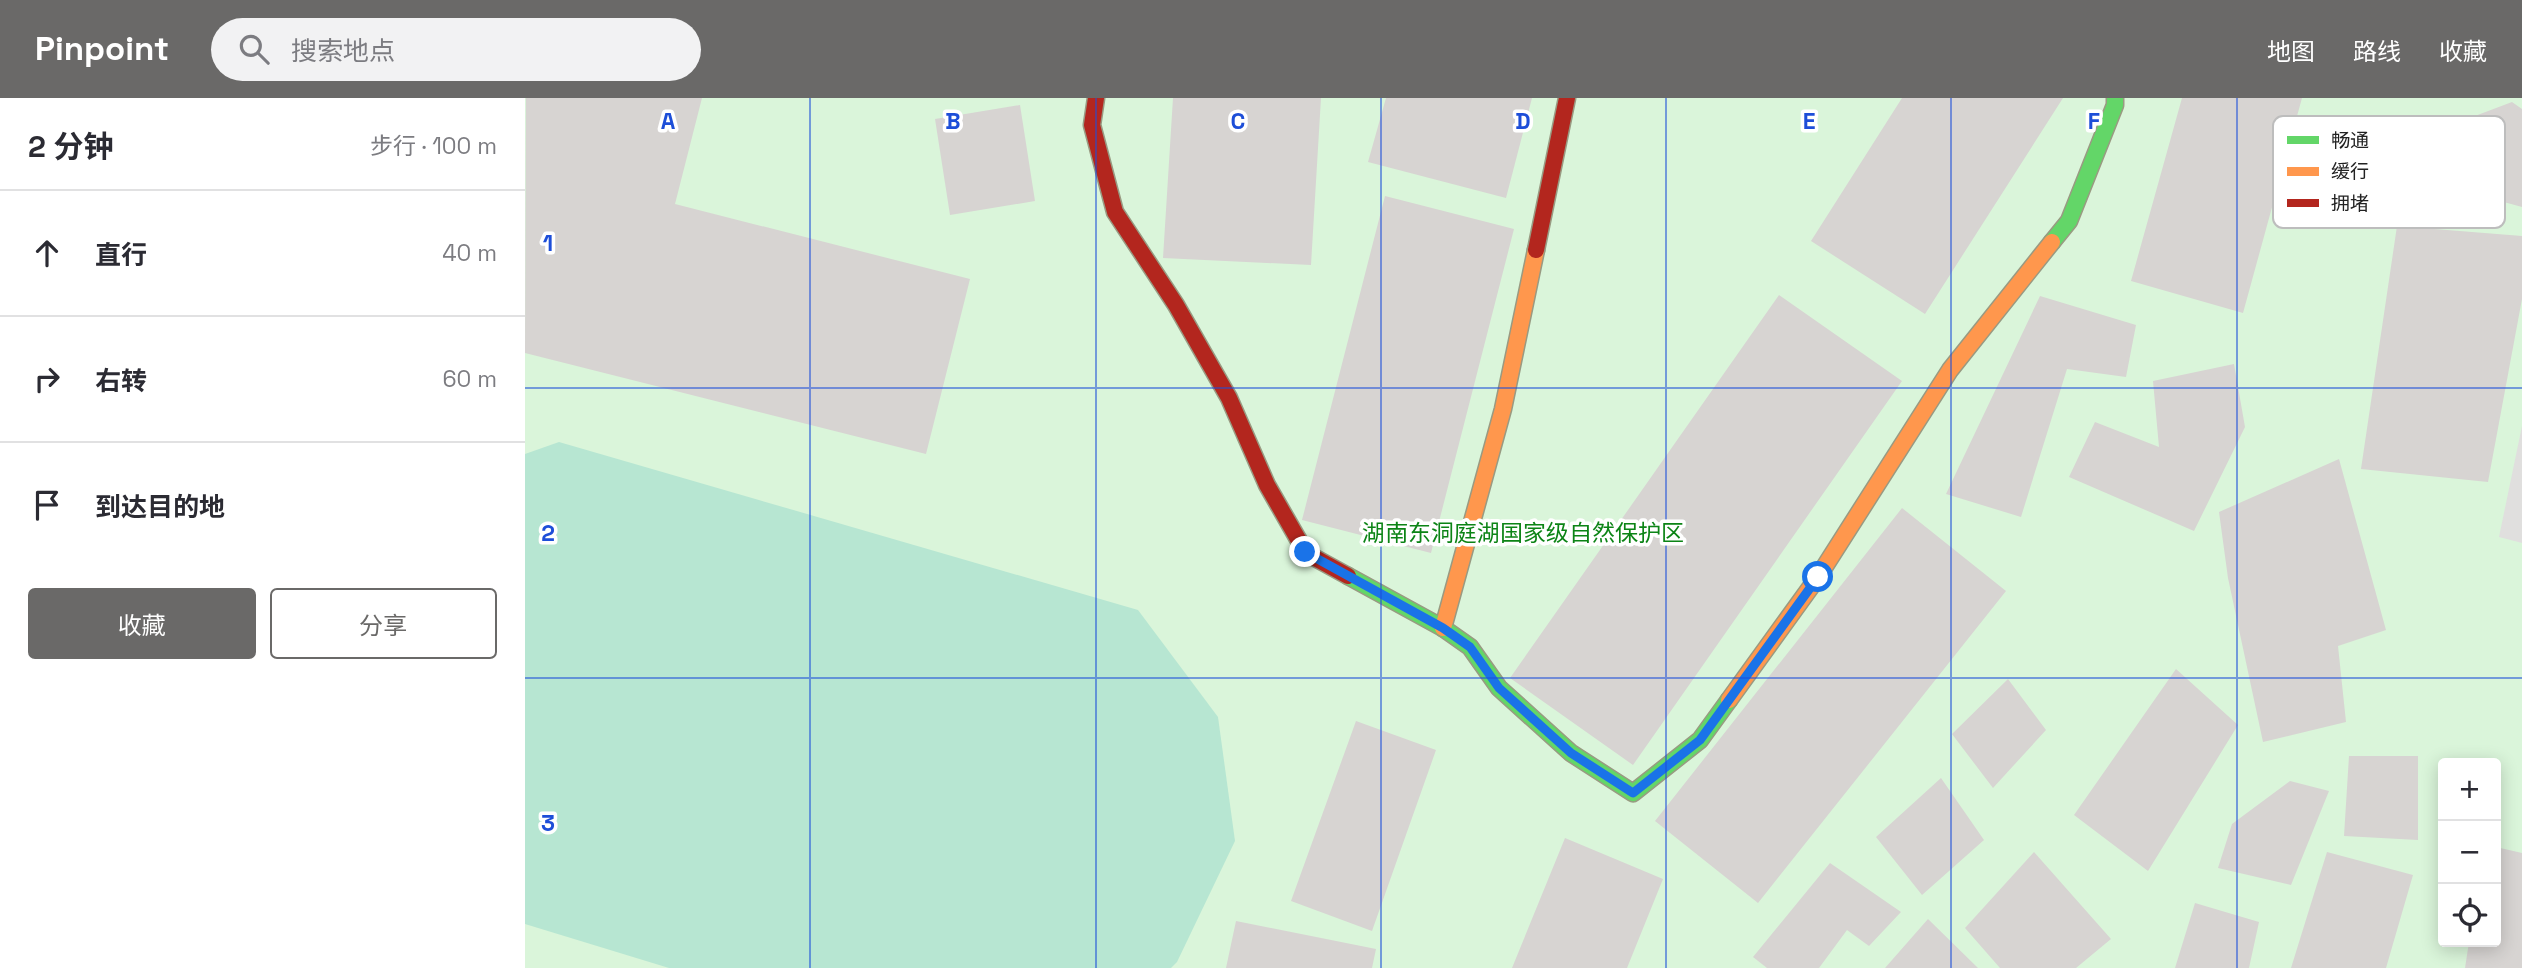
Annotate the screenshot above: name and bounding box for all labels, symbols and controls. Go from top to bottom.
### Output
search box [211,18,701,81]
text: Pinpoint [35,28,169,70]
icon: search [235,30,273,68]
text: 搜索地点 [291,34,395,68]
text: 地图 [2267,36,2315,67]
text: 路线 [2353,36,2401,67]
text: 收藏 [2439,36,2487,67]
text: A [661,106,676,136]
text: B [945,106,961,136]
text: C [1231,106,1245,136]
text: D [1515,106,1531,136]
text: E [1803,106,1815,136]
text: F [2088,106,2100,136]
legend [2273,116,2505,228]
text: 2 分钟 [28,127,113,166]
text: 畅通 [2331,128,2369,153]
text: 步行 · 100 m [370,131,497,161]
text: 缓行 [2331,159,2369,184]
text: 拥堵 [2331,191,2369,216]
text: 1 [543,228,553,258]
icon: ahead [28,234,66,272]
text: 直行 [95,238,147,272]
text: 40 m [442,238,497,268]
icon: right [28,360,66,398]
text: 右转 [95,364,147,398]
text: 60 m [442,364,497,394]
icon: arrive [28,486,66,524]
text: 到达目的地 [95,490,225,524]
text: 2 [541,518,555,548]
park label: 湖南东洞庭湖国家级自然保护区 [1362,518,1684,548]
route end [1289,536,1320,567]
route start [1802,561,1833,592]
button: 收藏 [28,588,256,659]
button: 分享 [270,588,497,659]
map controls [2438,758,2501,947]
button: + [2438,758,2501,821]
text: 3 [541,808,555,838]
button: − [2438,821,2501,884]
button: locate [2438,884,2501,947]

